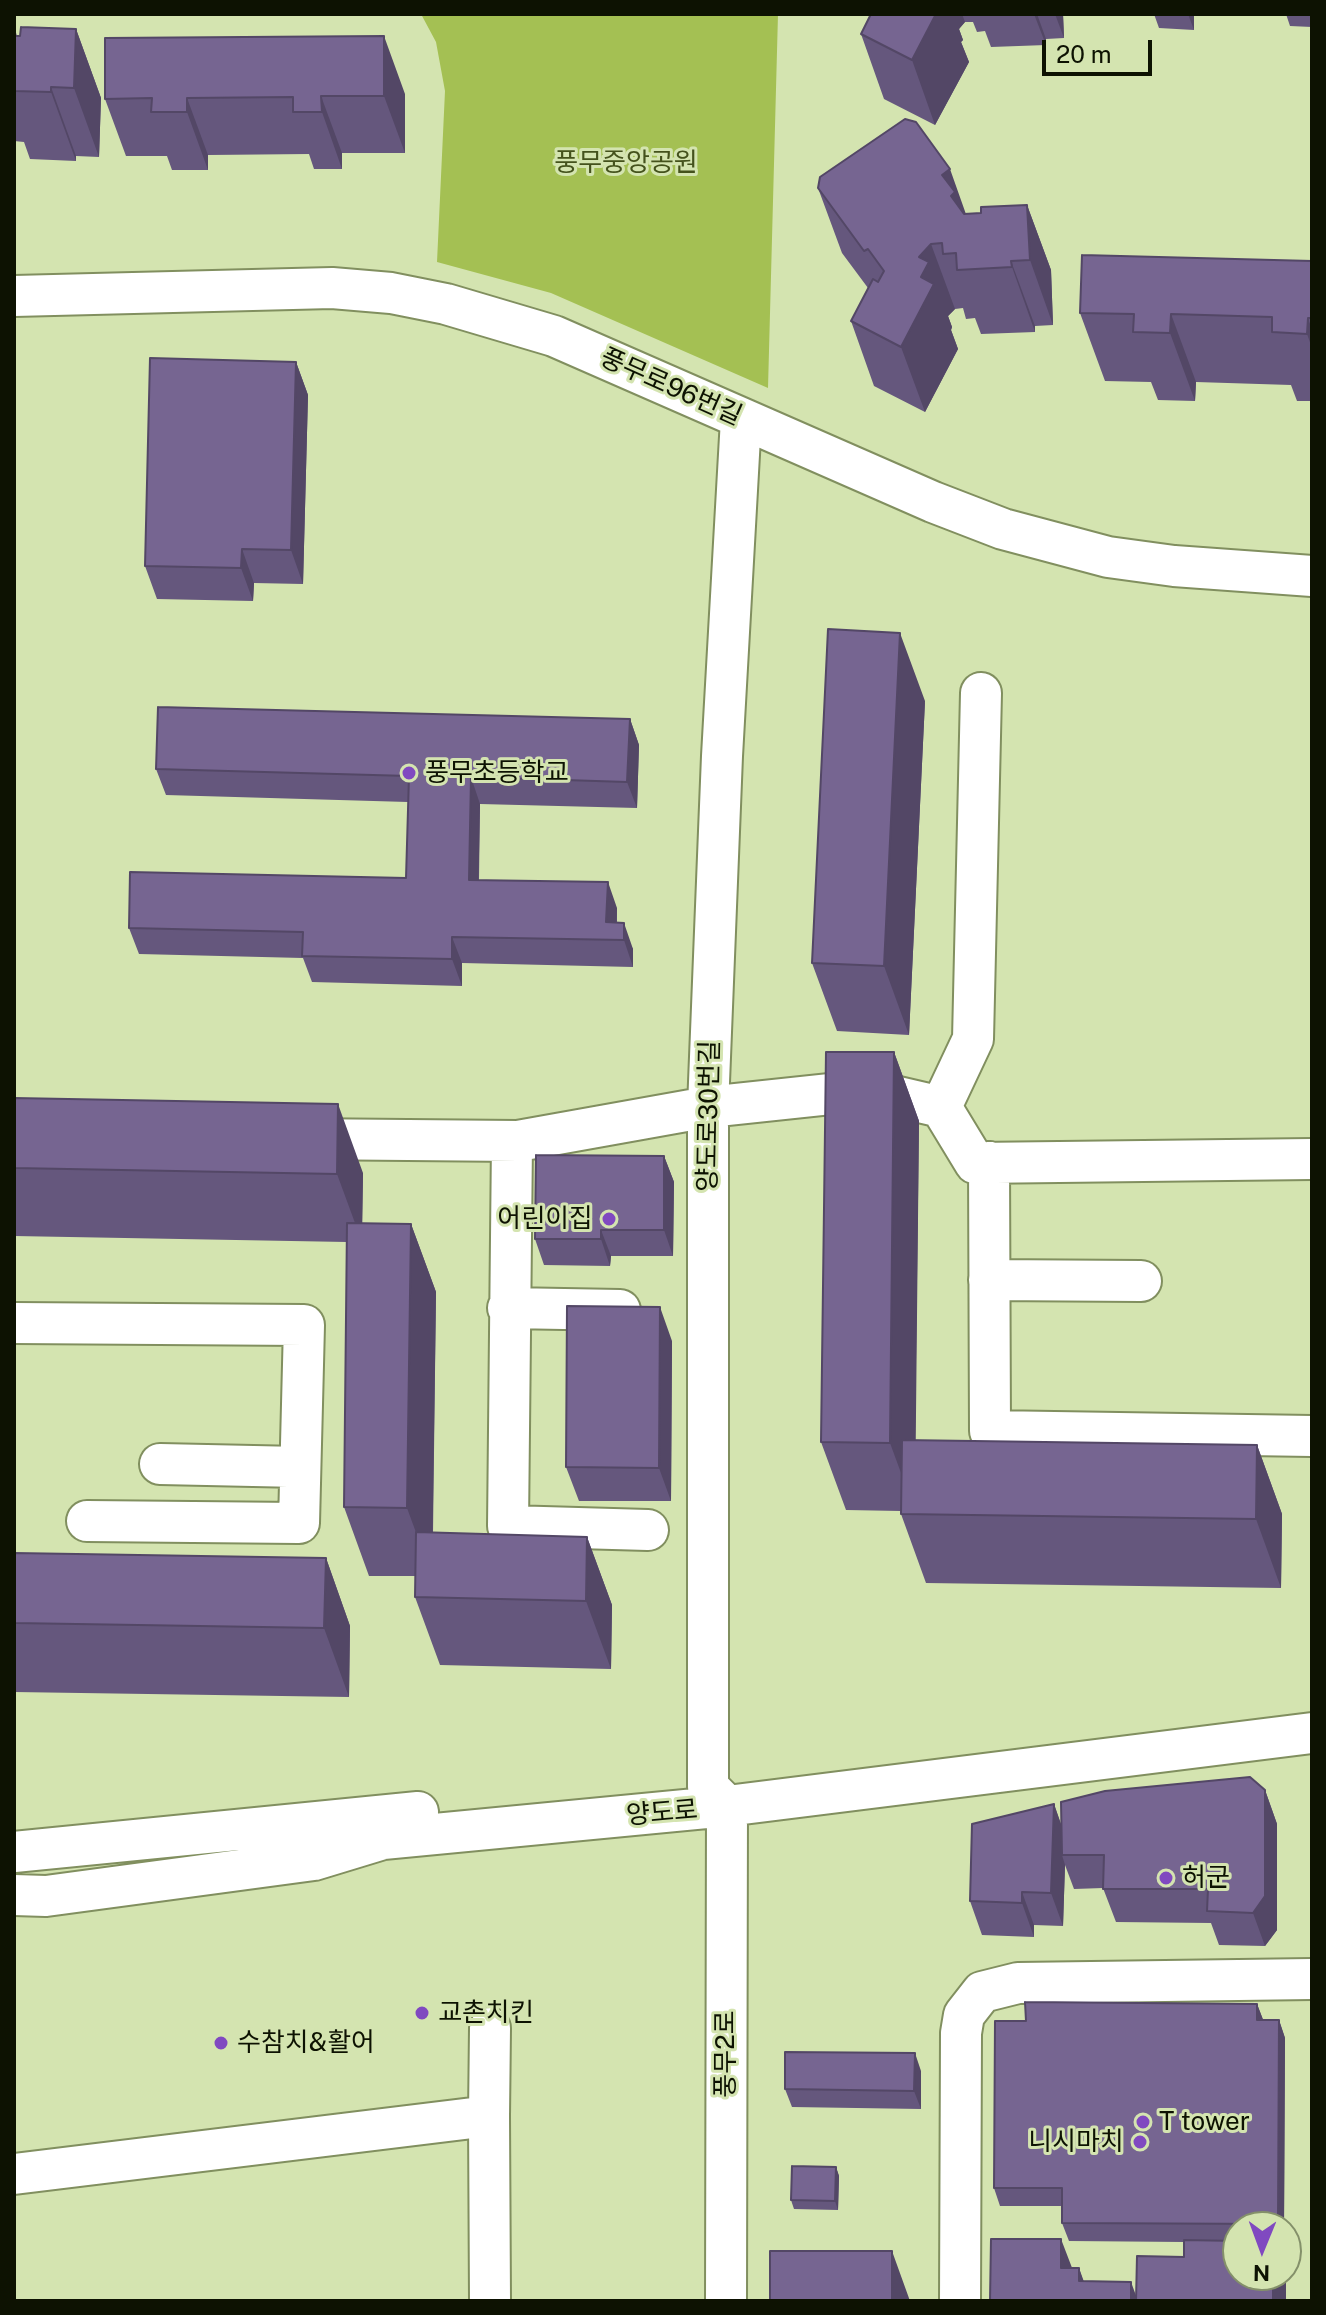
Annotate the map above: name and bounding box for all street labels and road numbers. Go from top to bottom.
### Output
street label: 풍무로96번길 [595,342,747,432]
street label: 양도로30번길 [692,1040,726,1192]
street label: 양도로 [625,1794,699,1832]
street label: 풍무2로 [710,2010,742,2098]

